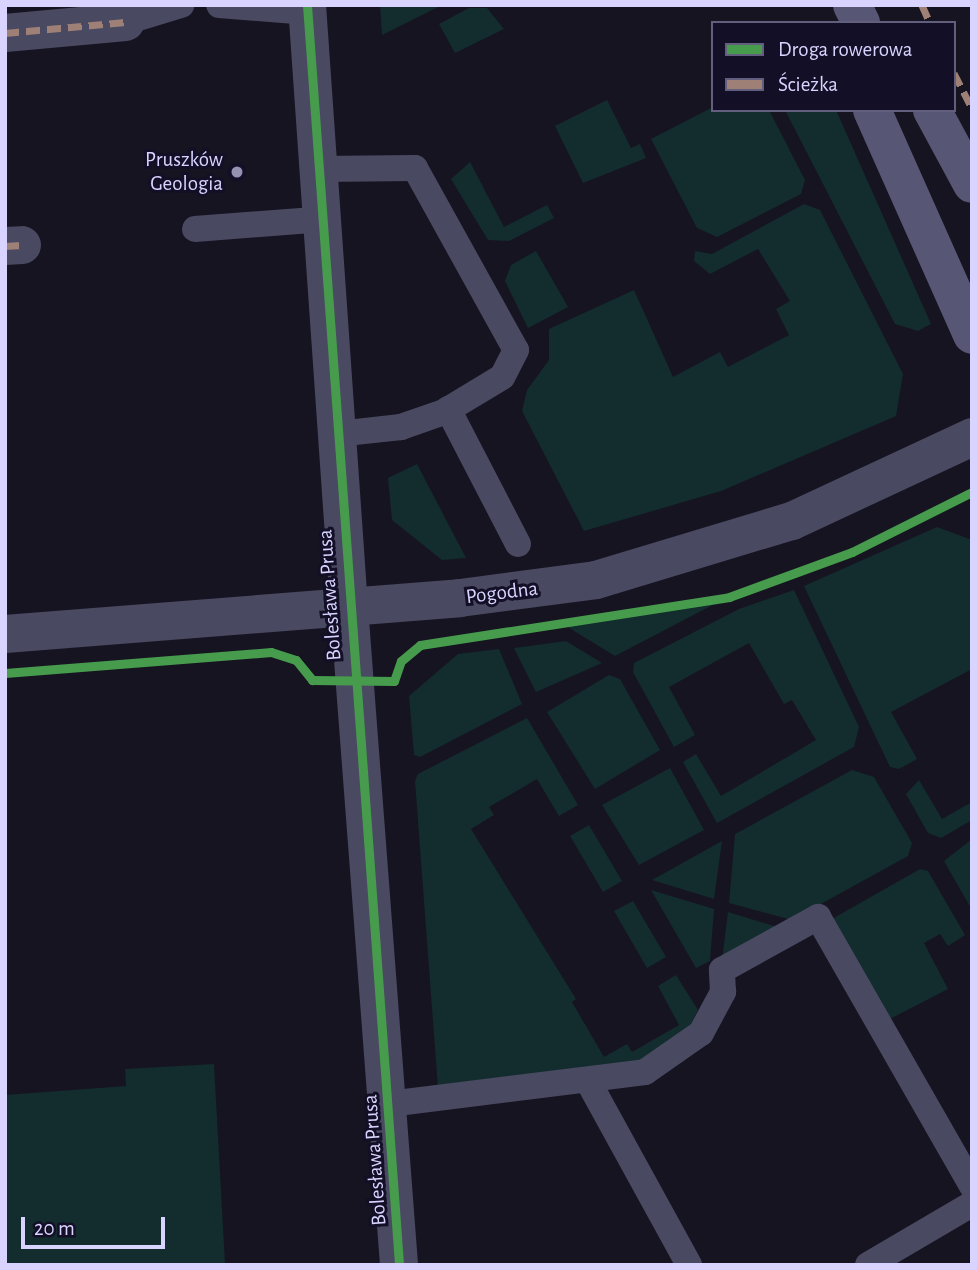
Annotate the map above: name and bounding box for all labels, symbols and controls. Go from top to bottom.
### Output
legend [711,21,956,112]
text: Droga rowerowa [778,39,912,60]
text: Ścieżka [778,74,838,95]
place label: Pruszków Geologia [145,147,223,197]
marker: Pruszków Geologia [229,164,245,180]
street label: Bolesława Prusa [313,529,347,661]
street label: Pogodna [465,576,539,610]
street label: Bolesława Prusa [358,1094,392,1226]
scale bar [24,1204,168,1248]
text: 20 m [34,1218,75,1239]

